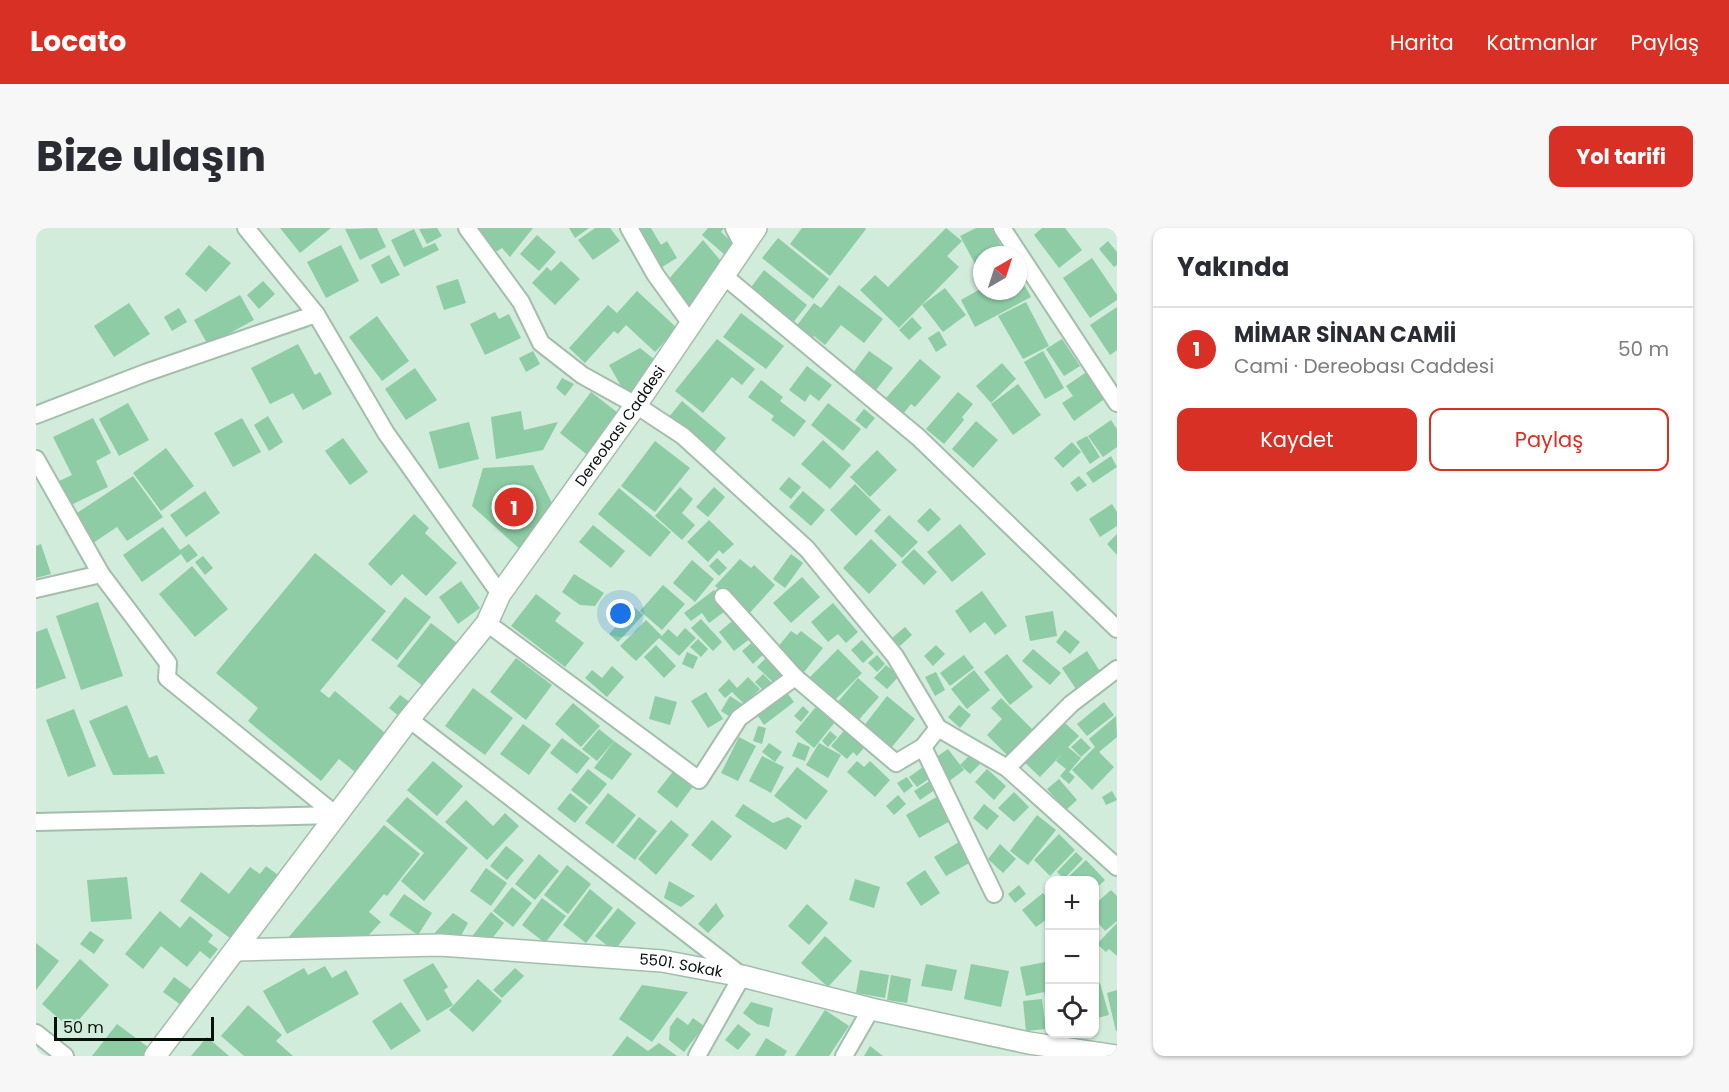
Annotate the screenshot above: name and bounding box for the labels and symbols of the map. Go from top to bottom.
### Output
north arrow [973,246,1027,300]
street label: Dereobası Caddesi [570,361,670,490]
pin: 1 [494,484,534,530]
your location [606,599,635,628]
street label: 5501. Sokak [639,948,725,982]
scale bar [54,1014,214,1042]

